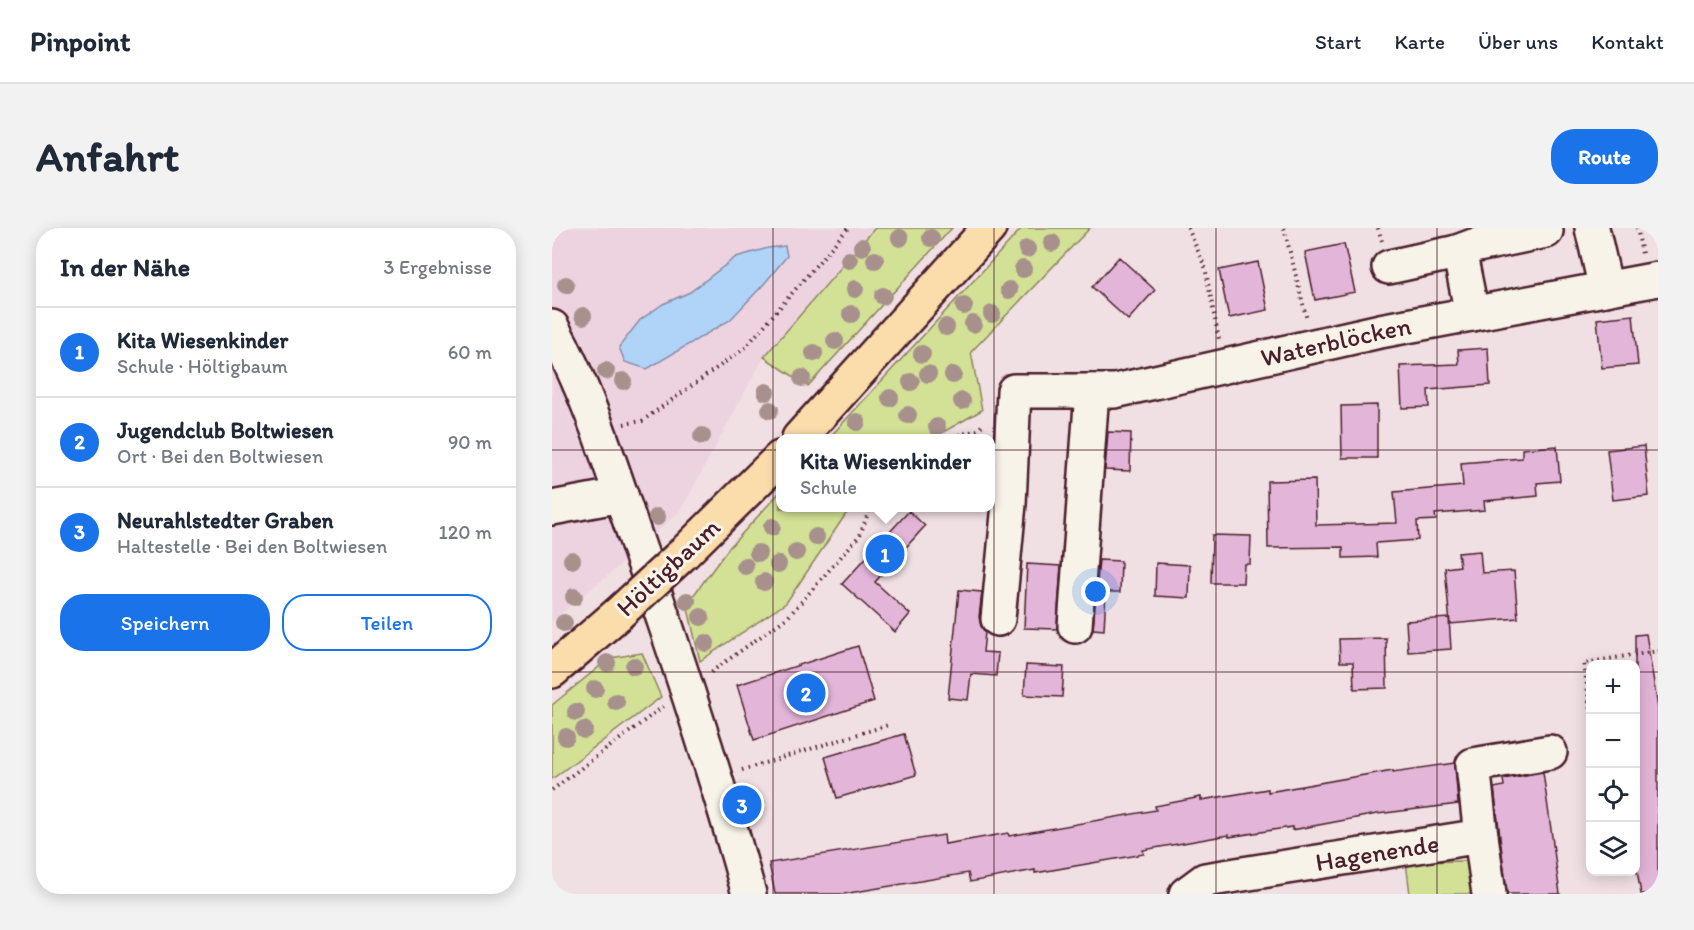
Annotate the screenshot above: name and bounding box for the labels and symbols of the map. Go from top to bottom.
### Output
street label: Waterblöcken [1257,309,1414,374]
street label: Höltigbaum [610,511,727,623]
pin: 1 [866,532,904,576]
your location [1081,577,1110,606]
pin: 2 [786,670,826,716]
pin: 3 [722,782,762,828]
street label: Hagenende [1313,827,1441,878]

